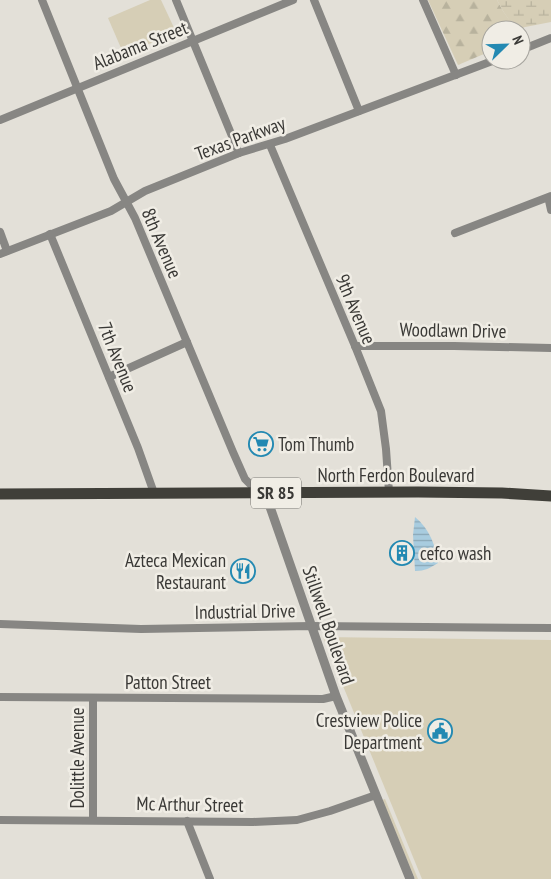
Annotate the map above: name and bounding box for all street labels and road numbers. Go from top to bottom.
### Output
street label: Alabama Street [89,15,192,75]
street label: Texas Parkway [192,110,289,165]
street label: 8th Avenue [137,204,188,282]
street label: 9th Avenue [331,270,382,348]
street label: Woodlawn Drive [399,317,507,343]
street label: 7th Avenue [93,318,143,396]
street label: North Ferdon Boulevard [317,463,475,487]
road number: SR 85 [251,478,301,508]
street label: Stillwell Boulevard [297,563,361,687]
street label: Industrial Drive [194,598,296,624]
street label: Patton Street [125,670,212,694]
street label: Dolittle Avenue [65,707,89,809]
street label: Mc Arthur Street [136,791,245,817]

